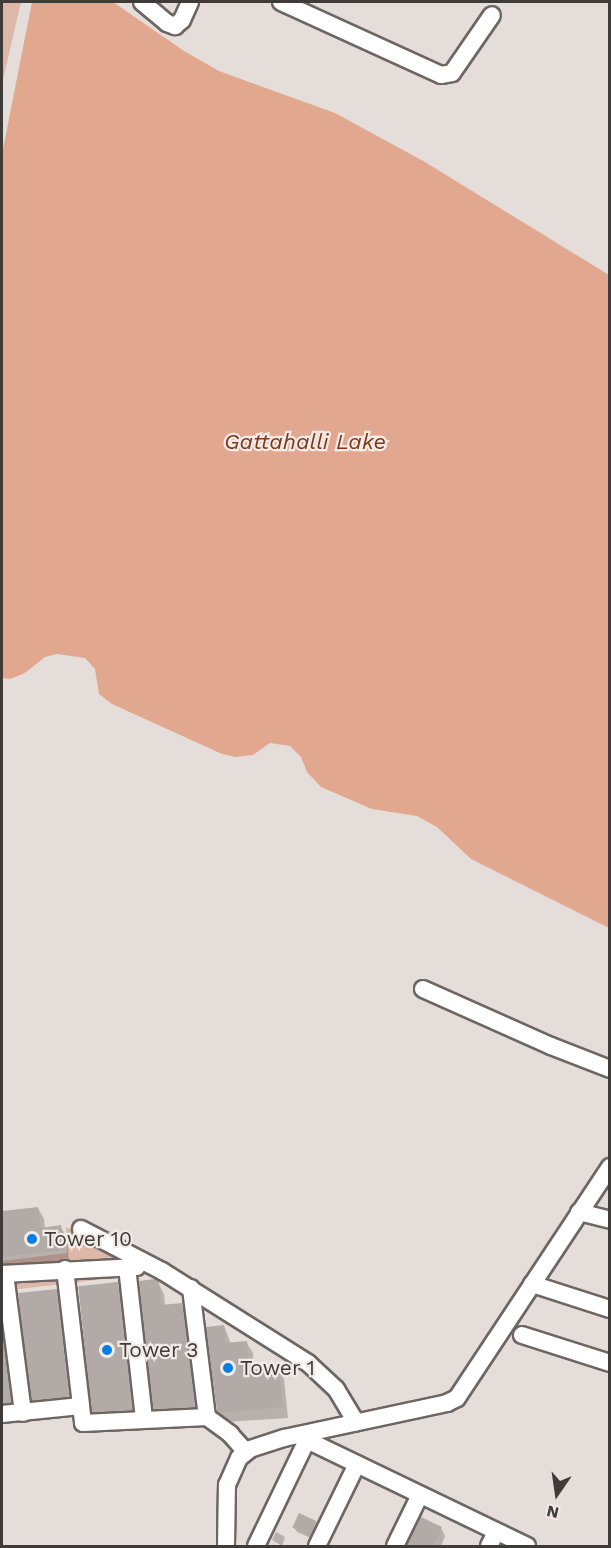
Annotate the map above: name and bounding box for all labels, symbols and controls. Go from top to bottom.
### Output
water label: Gattahalli Lake [224,429,386,455]
place label: Tower 10 [44,1226,133,1252]
marker: Tower 10 [25,1232,39,1246]
place label: Tower 3 [119,1337,199,1363]
marker: Tower 3 [100,1343,114,1357]
place label: Tower 1 [240,1355,316,1381]
marker: Tower 1 [221,1361,235,1375]
north arrow [527,1464,587,1524]
text: N [545,1501,561,1523]

